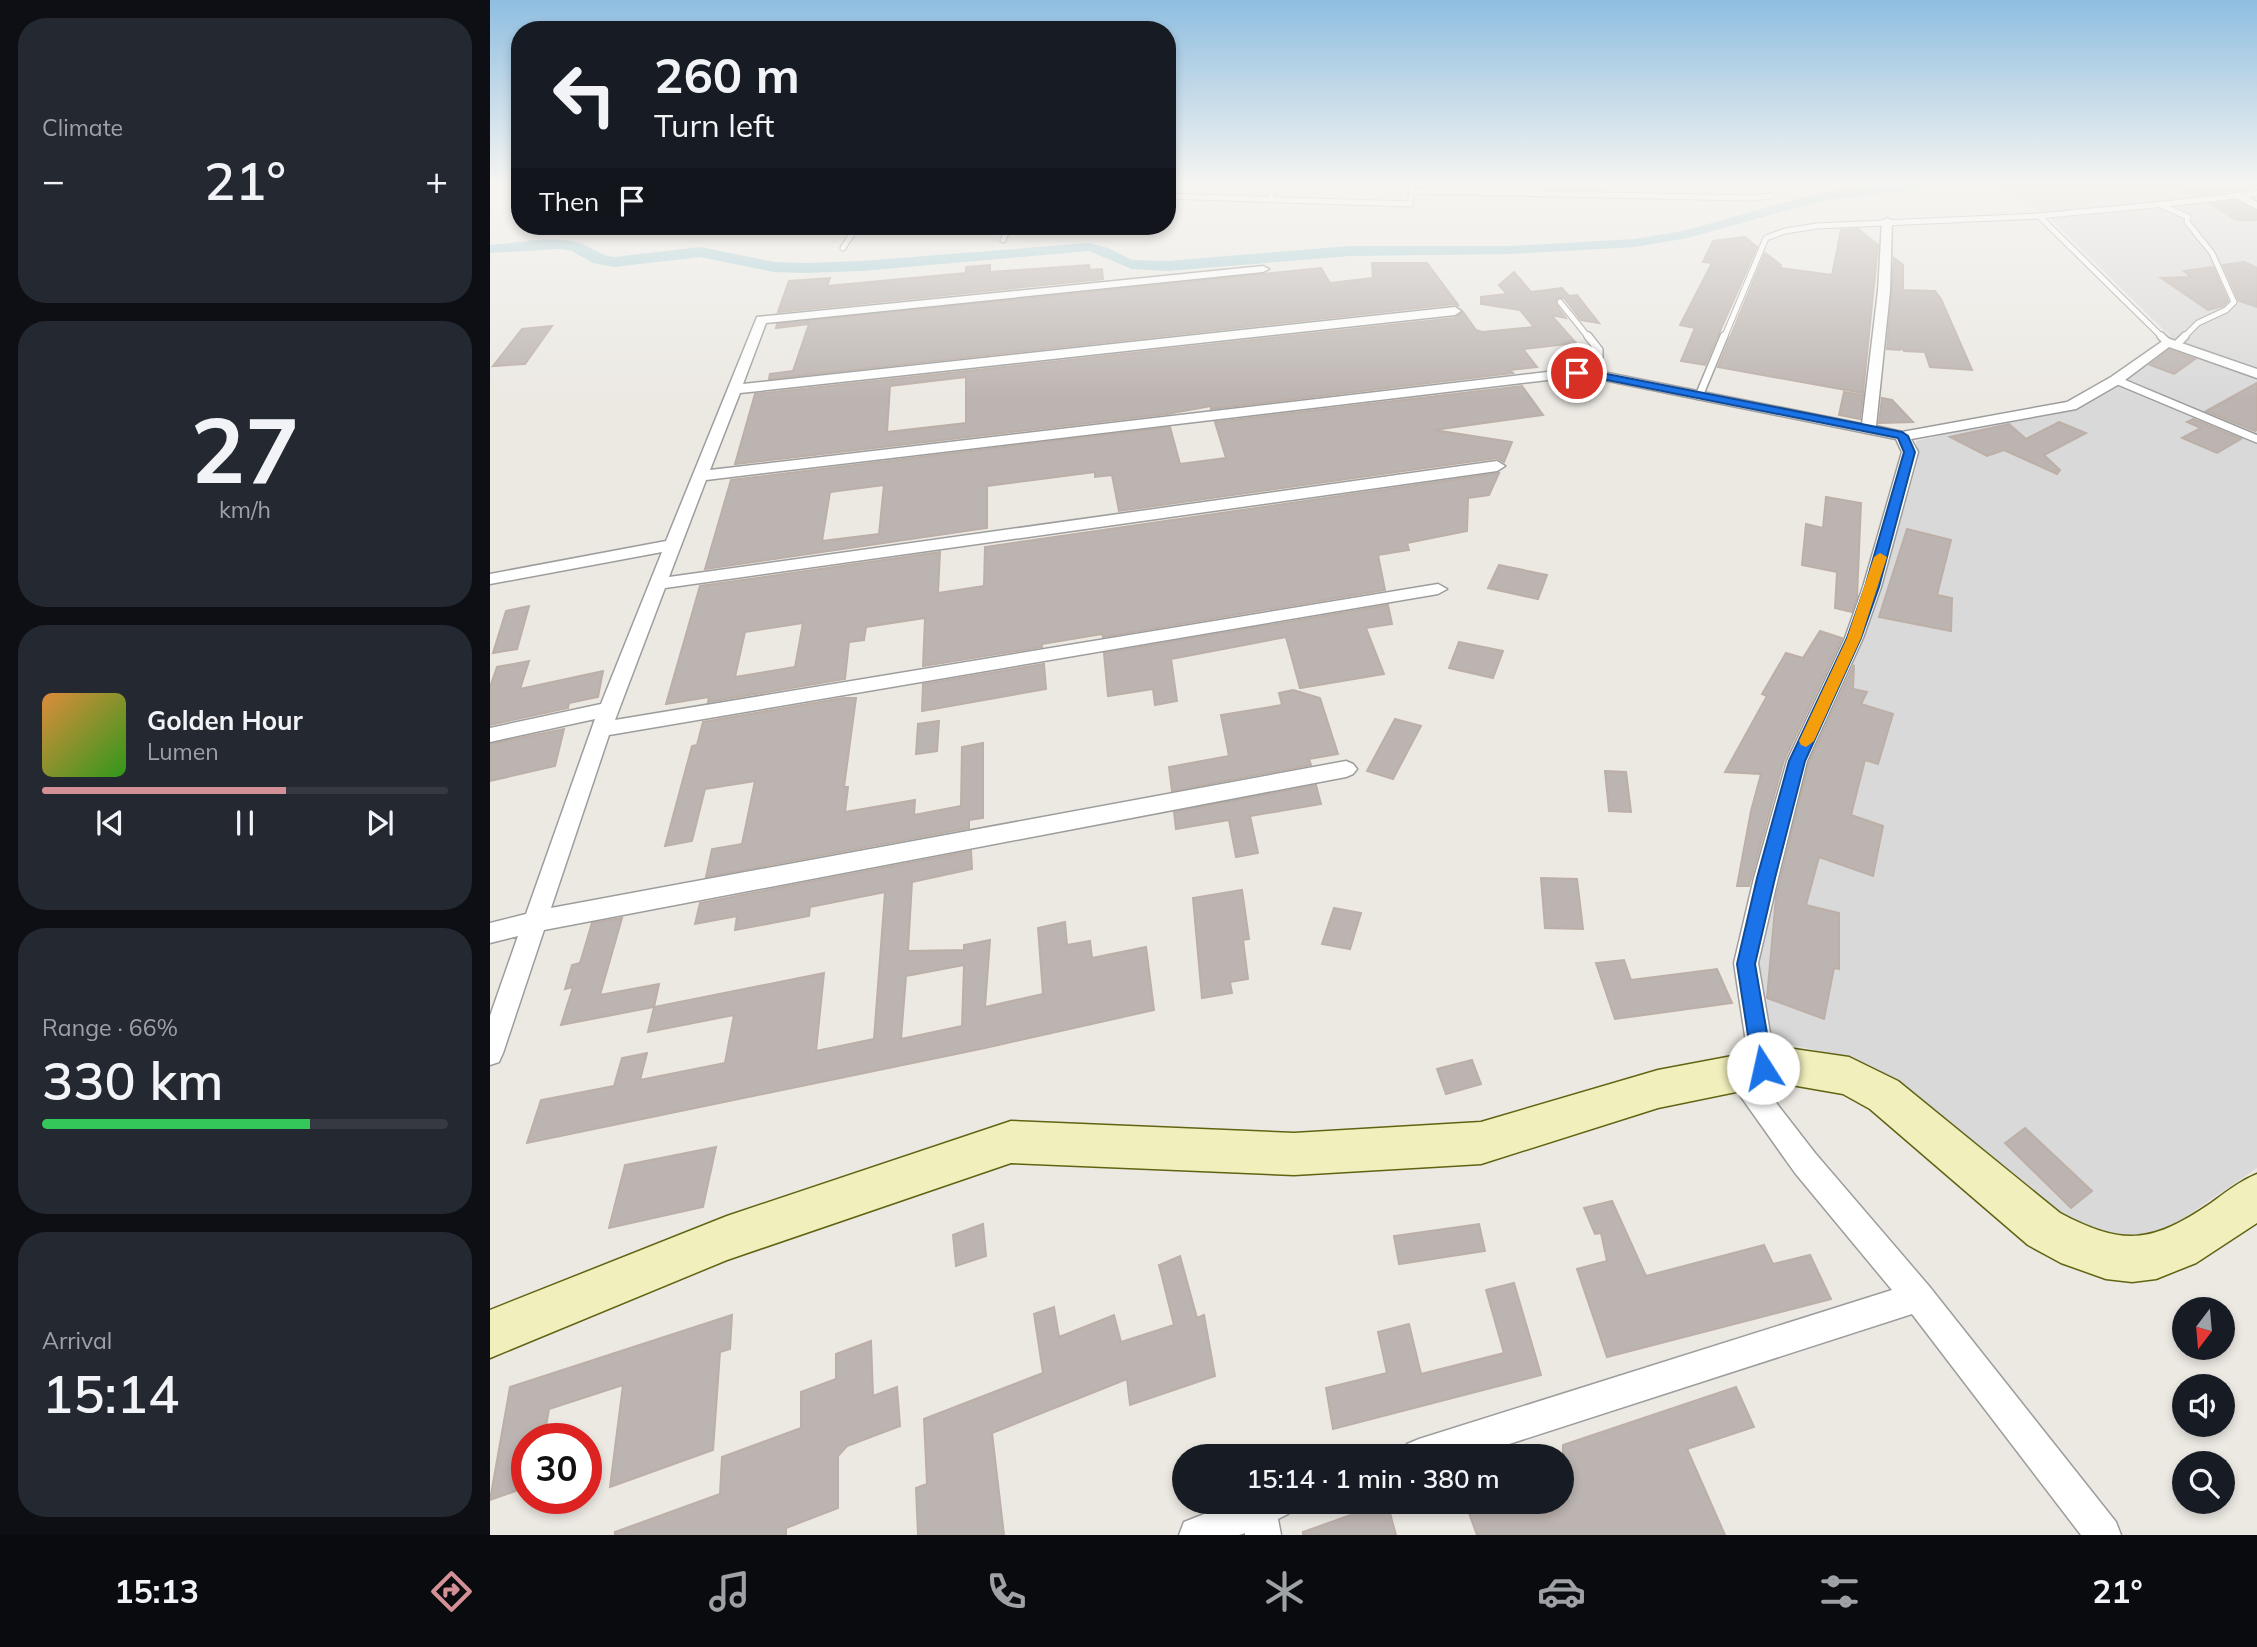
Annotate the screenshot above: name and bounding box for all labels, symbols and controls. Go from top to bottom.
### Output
text: 260 m [654,44,800,105]
icon: left [539,49,630,140]
text: Turn left [654,105,774,145]
text: Climate [42,113,123,142]
text: 21° [204,148,286,213]
text: − [42,156,65,204]
text: + [425,156,448,204]
icon: arrive [613,182,651,220]
text: Then [539,185,599,218]
pin [1547,343,1607,403]
icon: arrive [1558,354,1596,392]
text: 27 [190,392,300,506]
text: km/h [219,495,271,524]
text: Golden Hour [147,704,303,737]
text: Lumen [147,737,219,766]
icon: previous [91,804,129,842]
icon: pause [226,804,264,842]
icon: next [361,804,399,842]
text: Range · 66% [42,1013,178,1042]
position arrow [1726,1031,1800,1105]
text: 330 km [42,1048,223,1113]
north arrow [2172,1297,2235,1360]
map controls [2172,1297,2235,1514]
text: Arrival [42,1326,112,1355]
text: 15:14 [42,1361,179,1426]
button: sound [2172,1374,2235,1437]
speed limit sign: 30 [511,1423,602,1514]
button: search [2172,1451,2235,1514]
text: 15:14 · 1 min · 380 m [1246,1462,1500,1495]
icon: directions [427,1567,476,1616]
icon: music [705,1567,754,1616]
icon: phone [982,1567,1031,1616]
icon: climate [1260,1567,1309,1616]
icon: car [1537,1567,1586,1616]
icon: filters [1815,1567,1864,1616]
text: 15:13 [114,1571,199,1611]
text: 21° [2092,1571,2143,1611]

